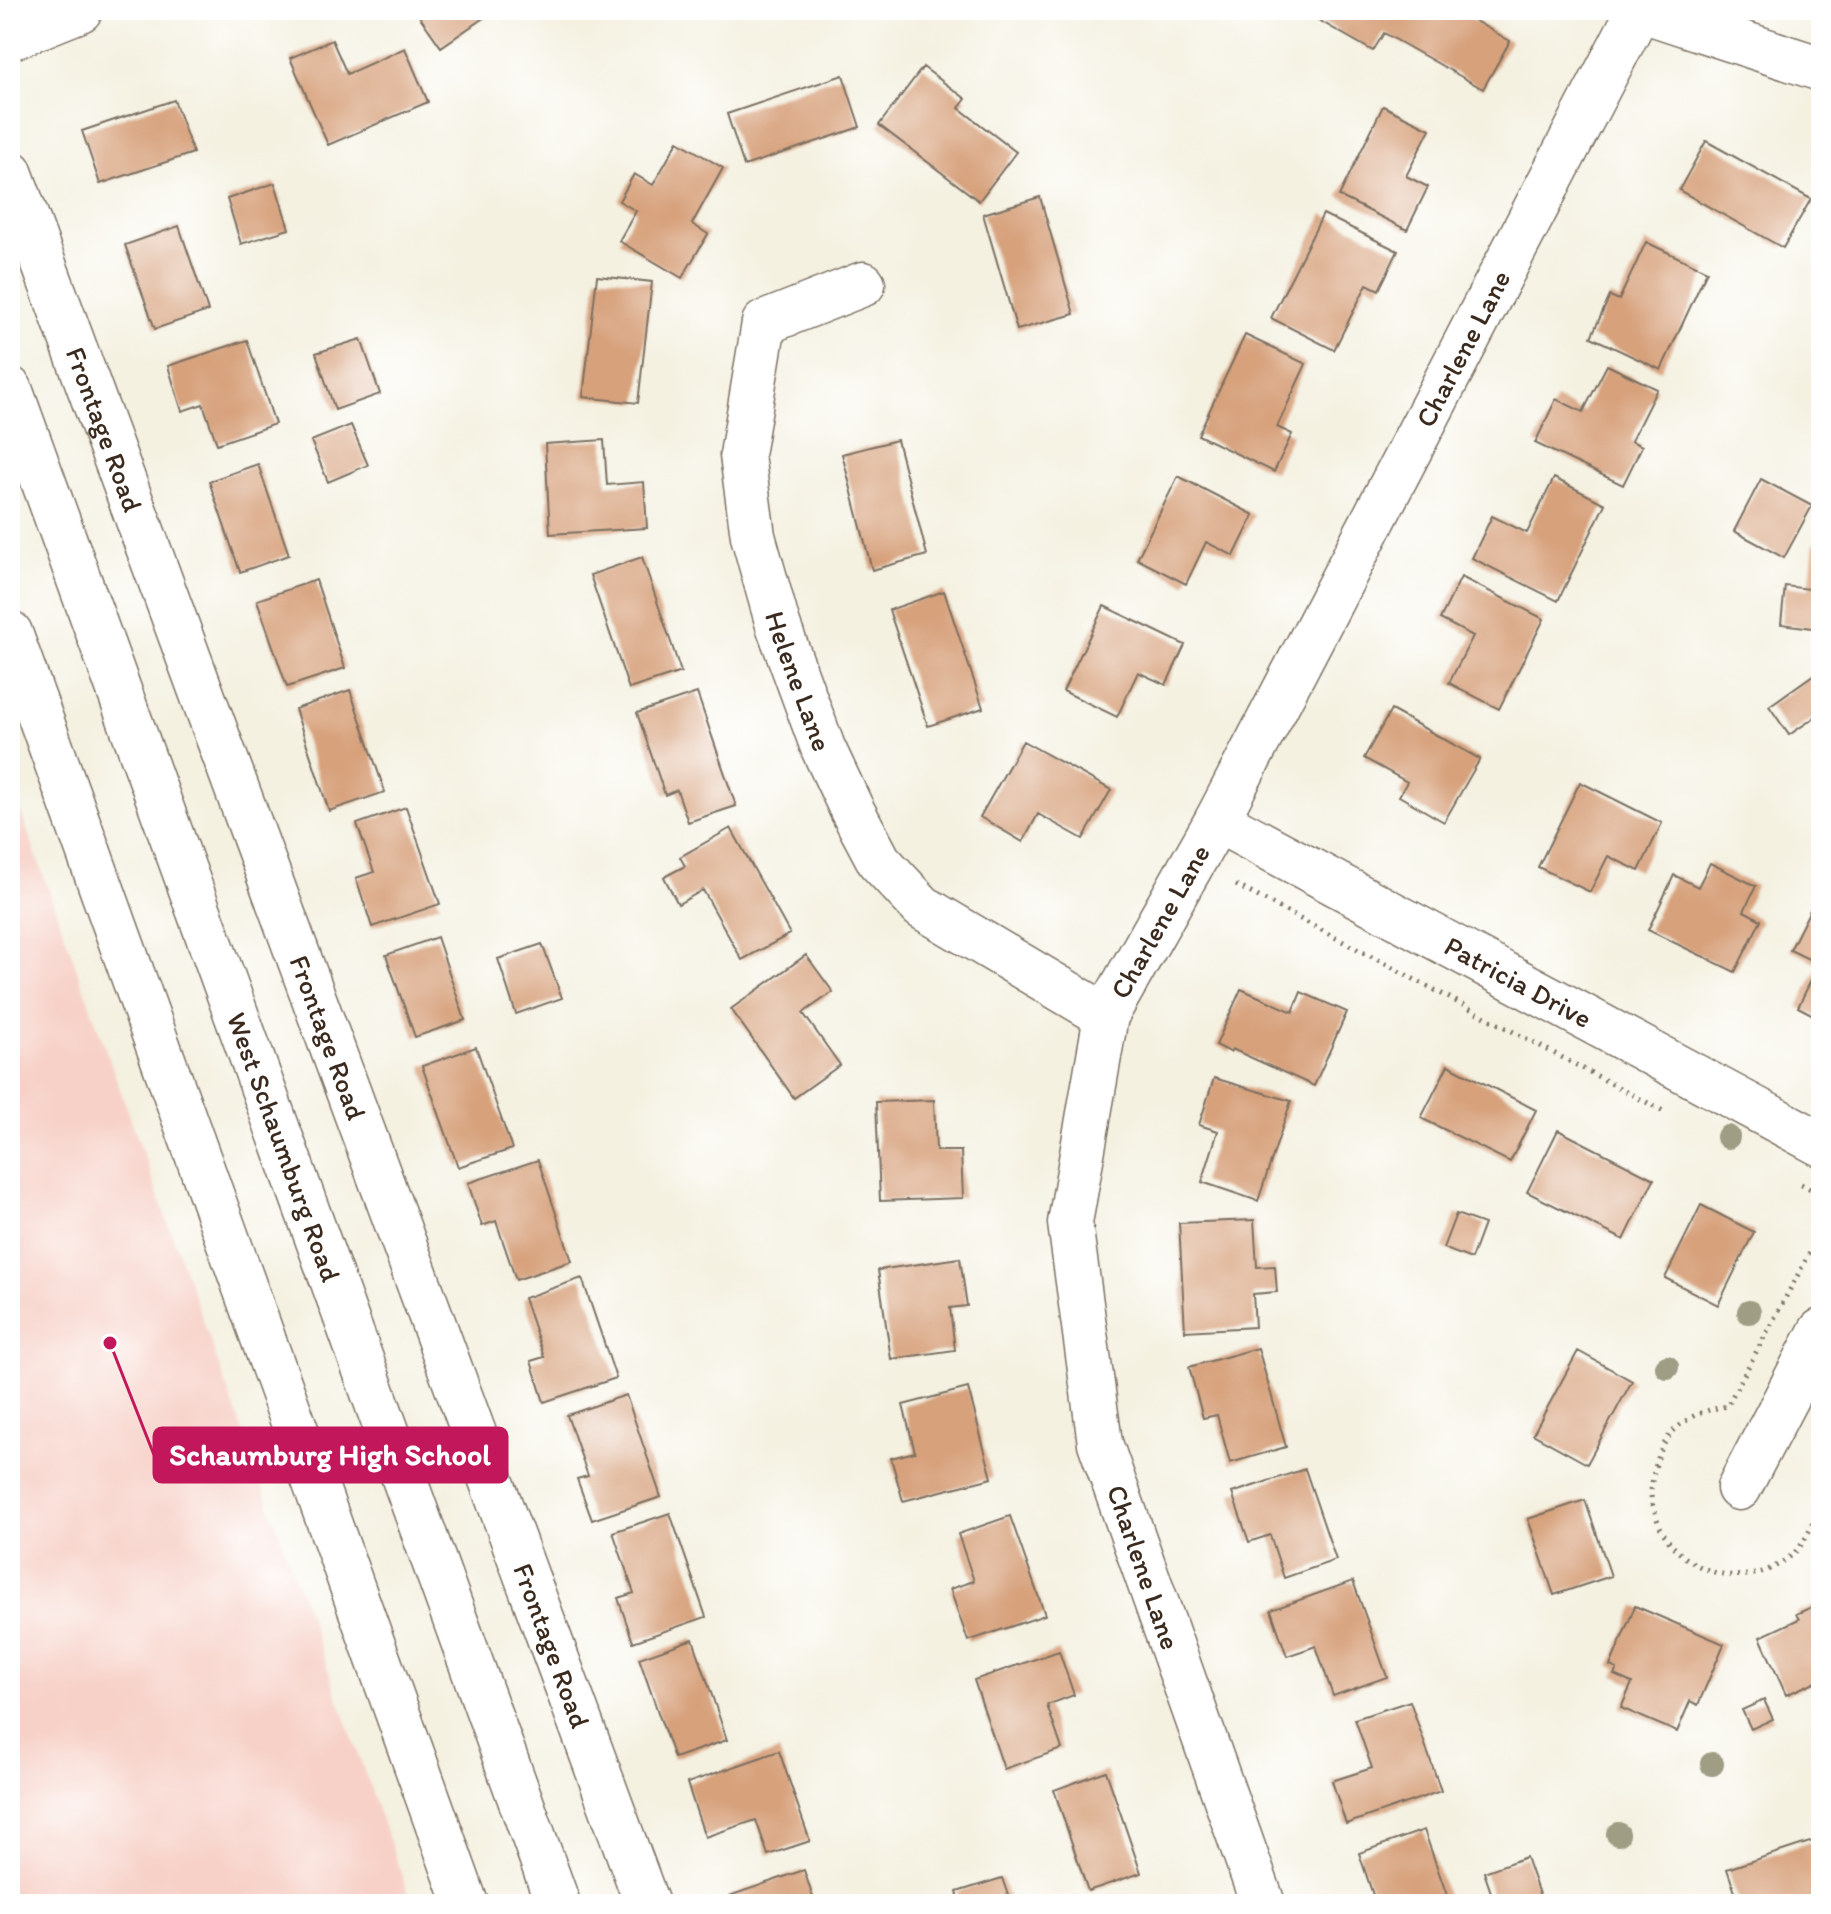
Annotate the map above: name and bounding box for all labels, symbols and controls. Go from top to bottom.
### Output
street label: Charlene Lane [1408,264,1517,433]
street label: Frontage Road [59,342,150,516]
street label: Helene Lane [758,607,840,756]
street label: Charlene Lane [1102,838,1217,1005]
street label: Patricia Drive [1439,928,1598,1035]
street label: Frontage Road [282,950,374,1124]
street label: West Schaumburg Road [220,1008,348,1286]
callout: Schaumburg High School [154,1428,507,1482]
text: Schaumburg High School [169,1436,491,1473]
street label: Charlene Lane [1100,1480,1188,1654]
street label: Frontage Road [506,1559,598,1733]

